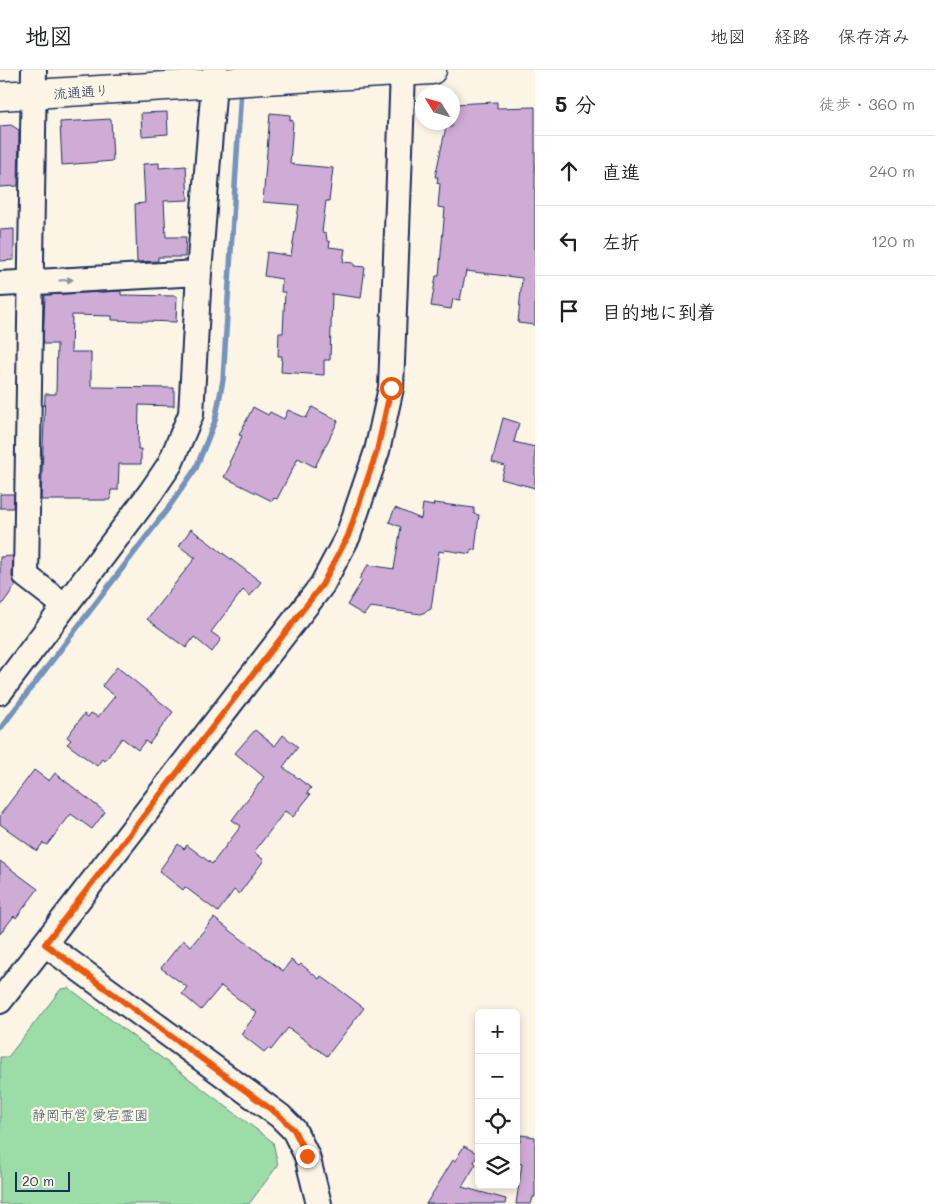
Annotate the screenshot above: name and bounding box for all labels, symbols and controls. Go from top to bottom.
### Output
text: 地図 [25,20,73,51]
text: 地図 [710,24,746,48]
text: 経路 [774,24,810,48]
text: 保存済み [838,24,910,48]
street label: 流通通り [52,80,110,103]
north arrow [415,85,460,130]
text: 5 分 [555,90,596,117]
text: 徒歩 · 360 m [819,93,915,114]
icon: ahead [555,157,583,185]
text: 直進 [602,159,640,184]
text: 240 m [869,160,915,181]
icon: left [555,227,583,255]
text: 左折 [602,229,640,254]
text: 120 m [871,230,915,251]
one-way arrow [58,276,74,284]
icon: arrive [555,297,583,325]
text: 目的地に到着 [602,299,716,324]
route start [380,377,403,400]
map controls [475,1009,520,1189]
button: + [475,1009,520,1054]
button: − [475,1054,520,1099]
button: locate [475,1099,520,1144]
park label: 静岡市営 愛宕霊園 [32,1105,148,1124]
button: layers [475,1144,520,1189]
route end [296,1145,319,1168]
scale bar [15,1169,70,1192]
text: 20 m [22,1171,54,1190]

